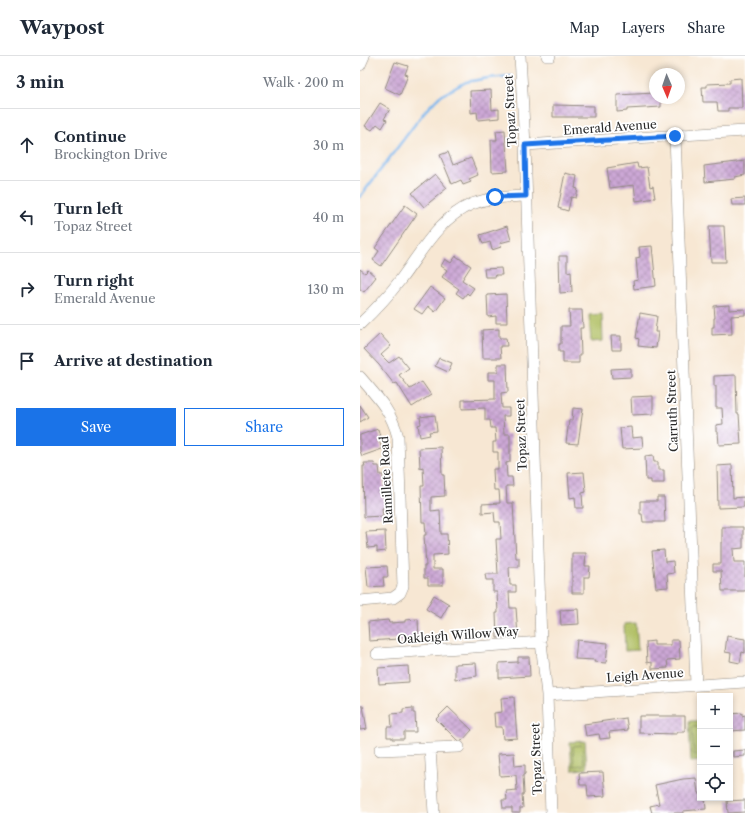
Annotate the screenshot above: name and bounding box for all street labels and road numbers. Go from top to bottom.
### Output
street label: Topaz Street [501,74,519,147]
street label: Emerald Avenue [563,116,658,138]
street label: Carruth Street [663,369,681,452]
street label: Topaz Street [512,398,530,471]
street label: Ramillete Road [376,435,396,524]
street label: Oakleigh Willow Way [397,623,520,647]
street label: Leigh Avenue [606,665,684,685]
street label: Topaz Street [527,722,545,795]

